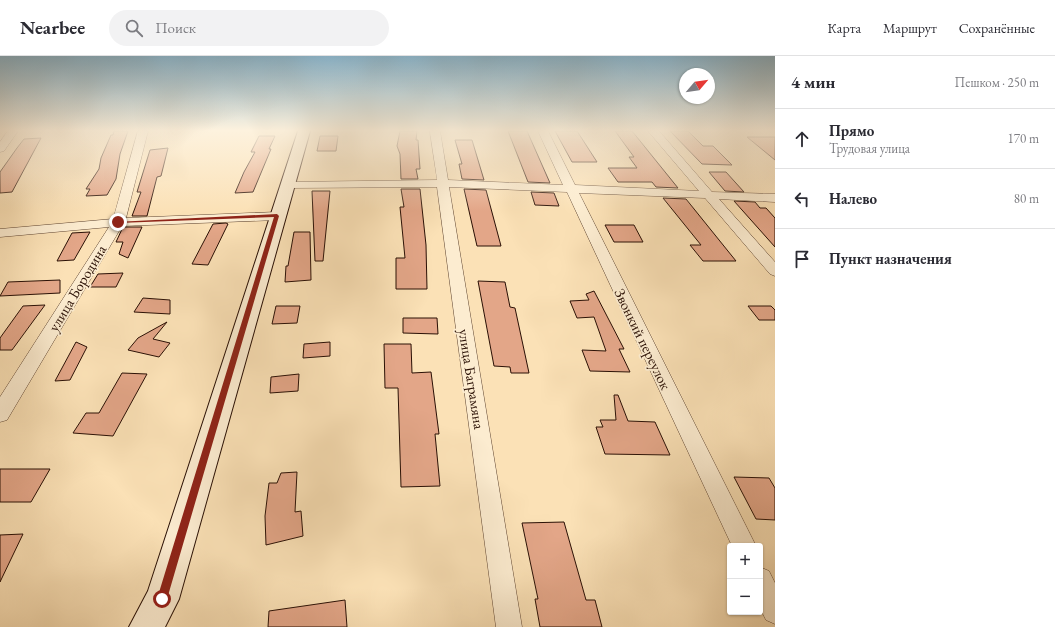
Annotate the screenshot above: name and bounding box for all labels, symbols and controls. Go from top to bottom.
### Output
search box [109,10,389,46]
text: Nearbee [20,15,85,40]
icon: search [123,17,145,39]
text: Поиск [155,18,196,37]
text: Карта [828,19,861,37]
text: Маршрут [883,19,937,37]
text: Сохранённые [959,19,1035,37]
north arrow [679,68,715,104]
text: 4 мин [791,71,835,93]
text: Пешком · 250 m [955,74,1039,91]
text: Прямо [829,121,874,140]
icon: ahead [791,128,813,150]
text: 170 m [1008,130,1039,147]
text: Трудовая улица [829,140,910,157]
icon: left [791,188,813,210]
text: Налево [829,189,877,208]
text: 80 m [1014,190,1039,207]
route end [109,213,127,231]
street label: улица Бородина [44,241,110,335]
icon: arrive [791,248,813,270]
text: Пункт назначения [829,249,952,268]
street label: Звонкий переулок [610,285,676,393]
street label: улица Баграмяна [455,327,489,431]
map controls [727,543,763,615]
button: + [727,543,763,579]
button: − [727,579,763,615]
route start [153,590,171,608]

